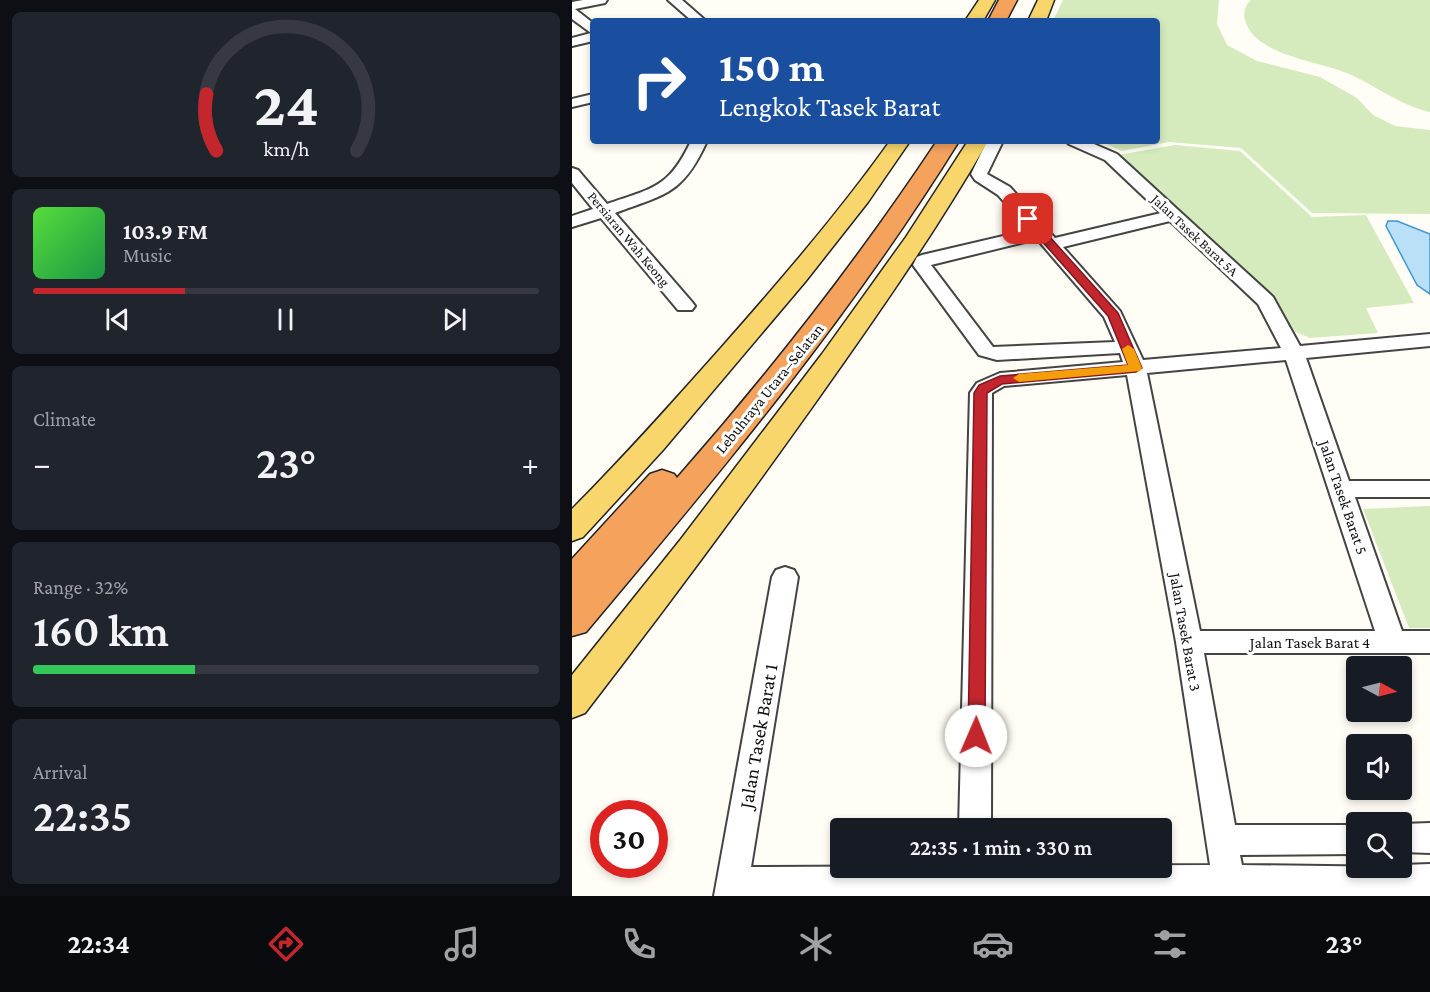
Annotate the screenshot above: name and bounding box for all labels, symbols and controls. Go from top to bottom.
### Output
icon: right [620,42,698,120]
text: 150 m [719,43,824,90]
text: 24 [253,70,319,139]
text: Lengkok Tasek Barat [719,92,940,122]
text: km/h [263,138,310,162]
street label: Persiaran Wah Keong [585,188,673,290]
street label: Jalan Tasek Barat 5A [1147,189,1242,279]
pin [1002,193,1053,244]
icon: arrive [1011,202,1044,235]
text: 103.9 FM [123,219,208,244]
text: Music [123,244,172,266]
icon: previous [101,303,134,336]
icon: pause [269,303,302,336]
icon: next [438,303,471,336]
street label: Lebuhraya Utara–Selatan [712,320,828,457]
text: Climate [33,408,96,430]
street label: Jalan Tasek Barat 5 [1314,436,1371,557]
text: 23° [256,438,316,488]
text: − [33,445,50,482]
text: + [522,445,539,482]
street label: Jalan Tasek Barat 3 [1165,570,1204,693]
text: Range · 32% [33,576,128,598]
text: 160 km [33,606,169,656]
street label: Jalan Tasek Barat 4 [1248,634,1370,652]
north arrow [1346,656,1412,722]
map controls [1346,656,1412,878]
street label: Jalan Tasek Barat 1 [734,662,783,812]
position arrow [944,704,1008,768]
button: sound [1346,734,1412,800]
text: Arrival [33,761,87,783]
text: 22:35 [33,791,132,841]
speed limit sign: 30 [590,800,668,878]
button: search [1346,812,1412,878]
text: 22:35 · 1 min · 330 m [910,835,1092,860]
icon: directions [265,923,307,965]
icon: music [441,923,483,965]
icon: phone [618,923,660,965]
icon: climate [795,923,837,965]
icon: car [972,923,1014,965]
icon: filters [1149,923,1191,965]
text: 22:34 [67,929,130,959]
text: 23° [1326,929,1363,959]

